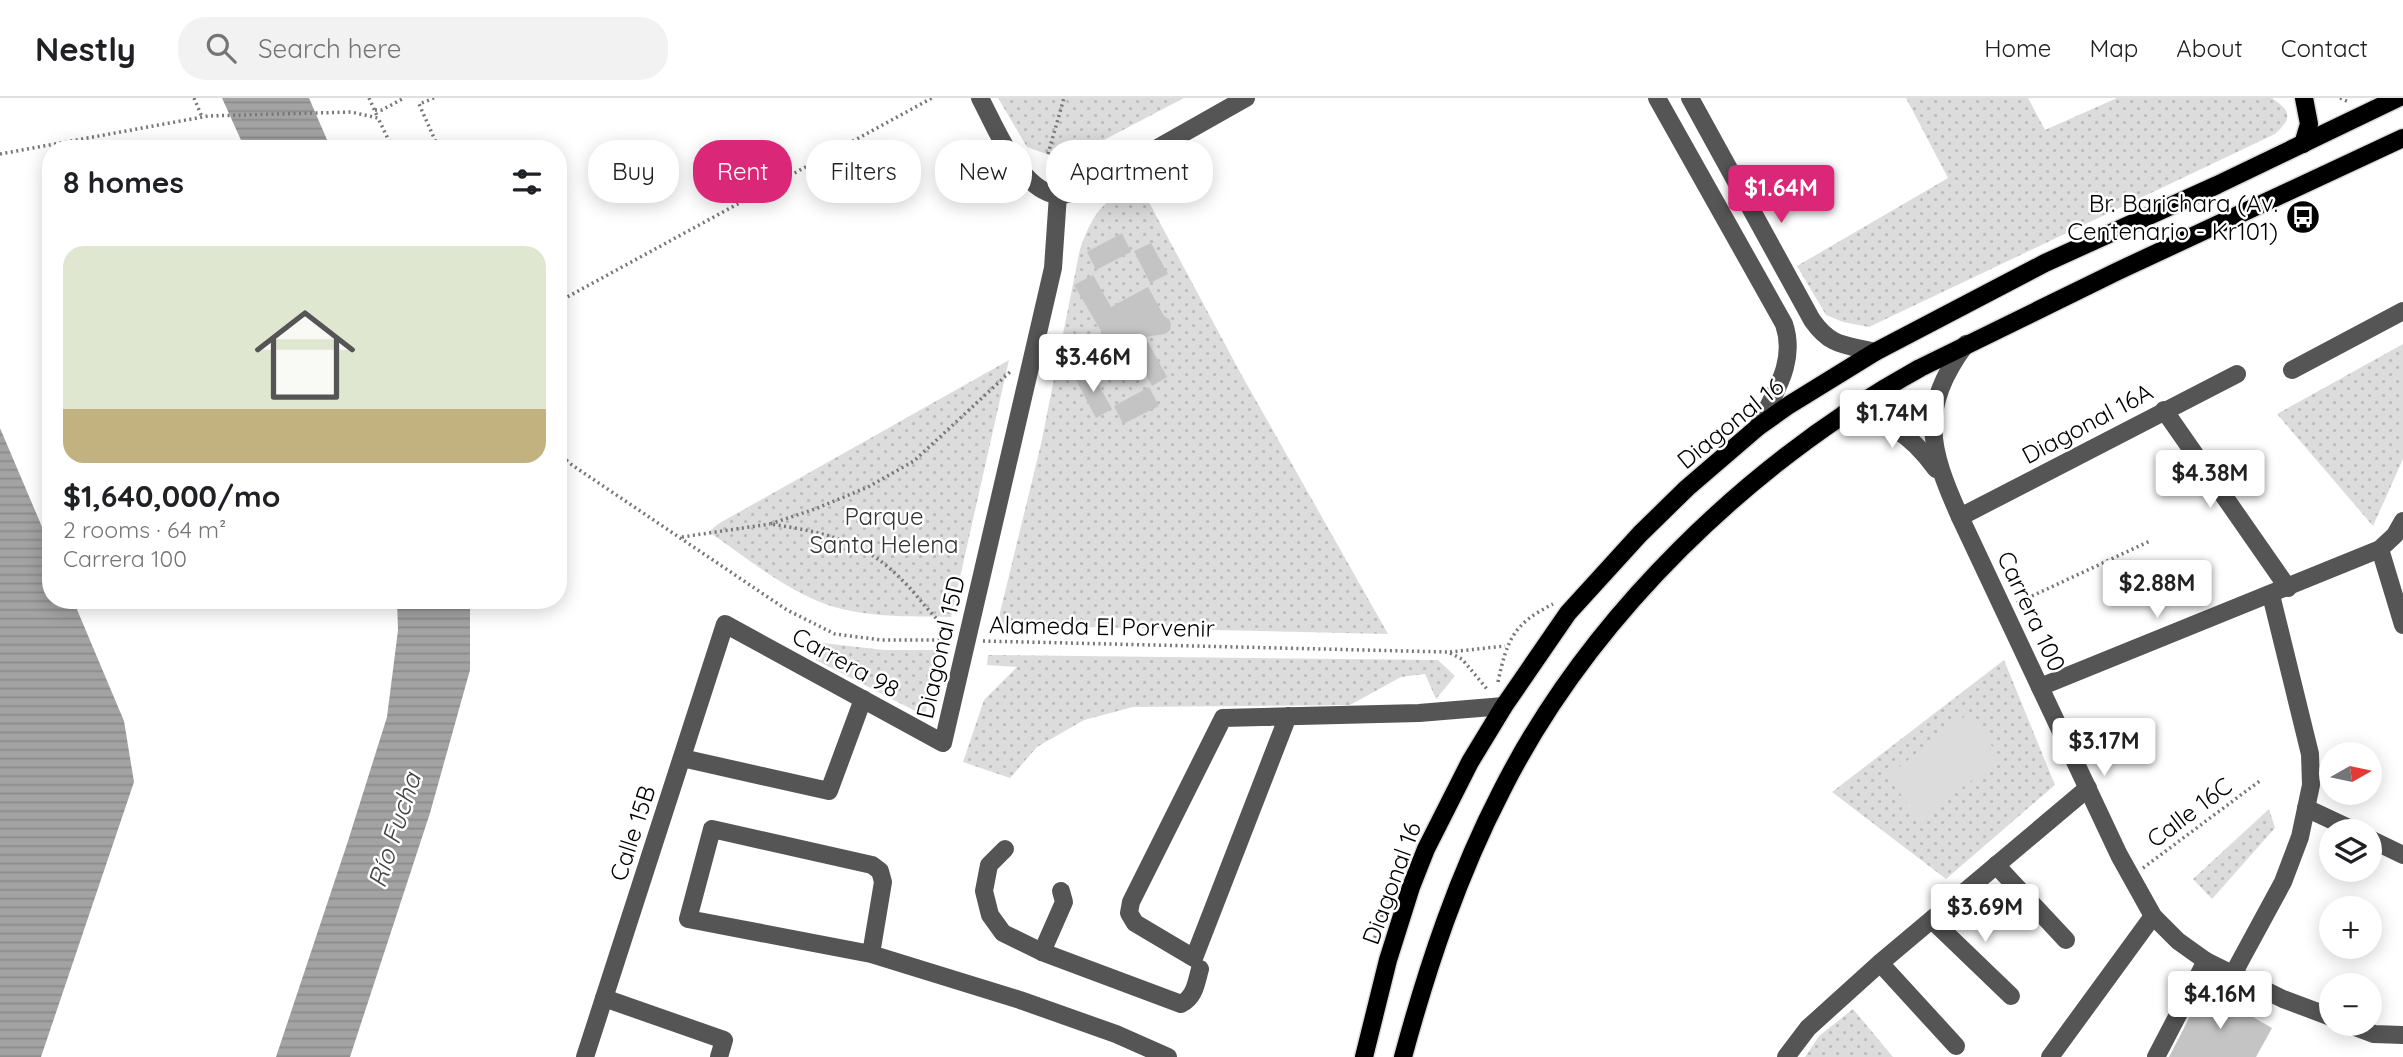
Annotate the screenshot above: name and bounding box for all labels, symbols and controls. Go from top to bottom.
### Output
search box [178,17,668,80]
text: Nestly [35,28,136,69]
icon: search [202,29,240,67]
text: Search here [258,32,401,65]
text: Home [1984,33,2051,63]
text: Map [2089,33,2138,63]
text: About [2176,33,2243,63]
text: Contact [2281,33,2368,63]
chip: Buy [588,140,679,203]
chip: Rent [693,140,792,203]
chip: Filters [806,140,921,203]
chip: New [935,140,1032,203]
chip: Apartment [1046,140,1213,203]
text: 8 homes [63,163,184,201]
icon: filters [508,163,546,201]
pin: $1.64M [1724,166,1838,225]
text: $1.64M [1744,173,1818,202]
place label: Br. Barichara (Av. Centenario - Kr101) [2067,188,2278,246]
bus stop icon: Br. Barichara (Av. Centenario - Kr101) [2284,198,2322,236]
icon: home [242,292,368,418]
pin: $3.46M [1036,334,1150,394]
text: $3.46M [1055,342,1131,371]
street label: Diagonal 16 [1671,371,1789,475]
street label: Diagonal 16A [2016,376,2158,470]
pin: $1.74M [1835,390,1949,450]
text: $1.74M [1856,398,1928,427]
pin: $4.38M [2153,450,2267,510]
text: $4.38M [2172,458,2248,487]
text: $1,640,000/mo [63,477,280,515]
park label: Parque Santa Helena [809,501,959,559]
text: 2 rooms · 64 m² [63,515,226,544]
text: Carrera 100 [63,544,187,573]
street label: Carrera 100 [1991,546,2073,676]
pin: $2.88M [2100,560,2214,620]
text: $2.88M [2119,568,2195,597]
street label: Diagonal 15D [909,573,971,721]
street label: Alameda El Porvenir [989,609,1215,643]
street label: Carrera 98 [787,620,905,704]
pin: $3.17M [2047,718,2161,778]
text: $3.17M [2068,726,2140,755]
north arrow [2319,742,2382,805]
map controls [2319,742,2382,1036]
water label: Río Fucha [360,767,428,892]
street label: Calle 16C [2141,770,2237,854]
street label: Calle 15B [602,781,662,885]
street label: Diagonal 16 [1355,818,1427,948]
button: layers [2319,819,2382,882]
pin: $3.69M [1928,884,2042,944]
text: $3.69M [1947,892,2023,921]
button: + [2319,896,2382,959]
pin: $4.16M [2163,972,2277,1031]
button: − [2319,973,2382,1036]
text: $4.16M [2184,979,2256,1008]

